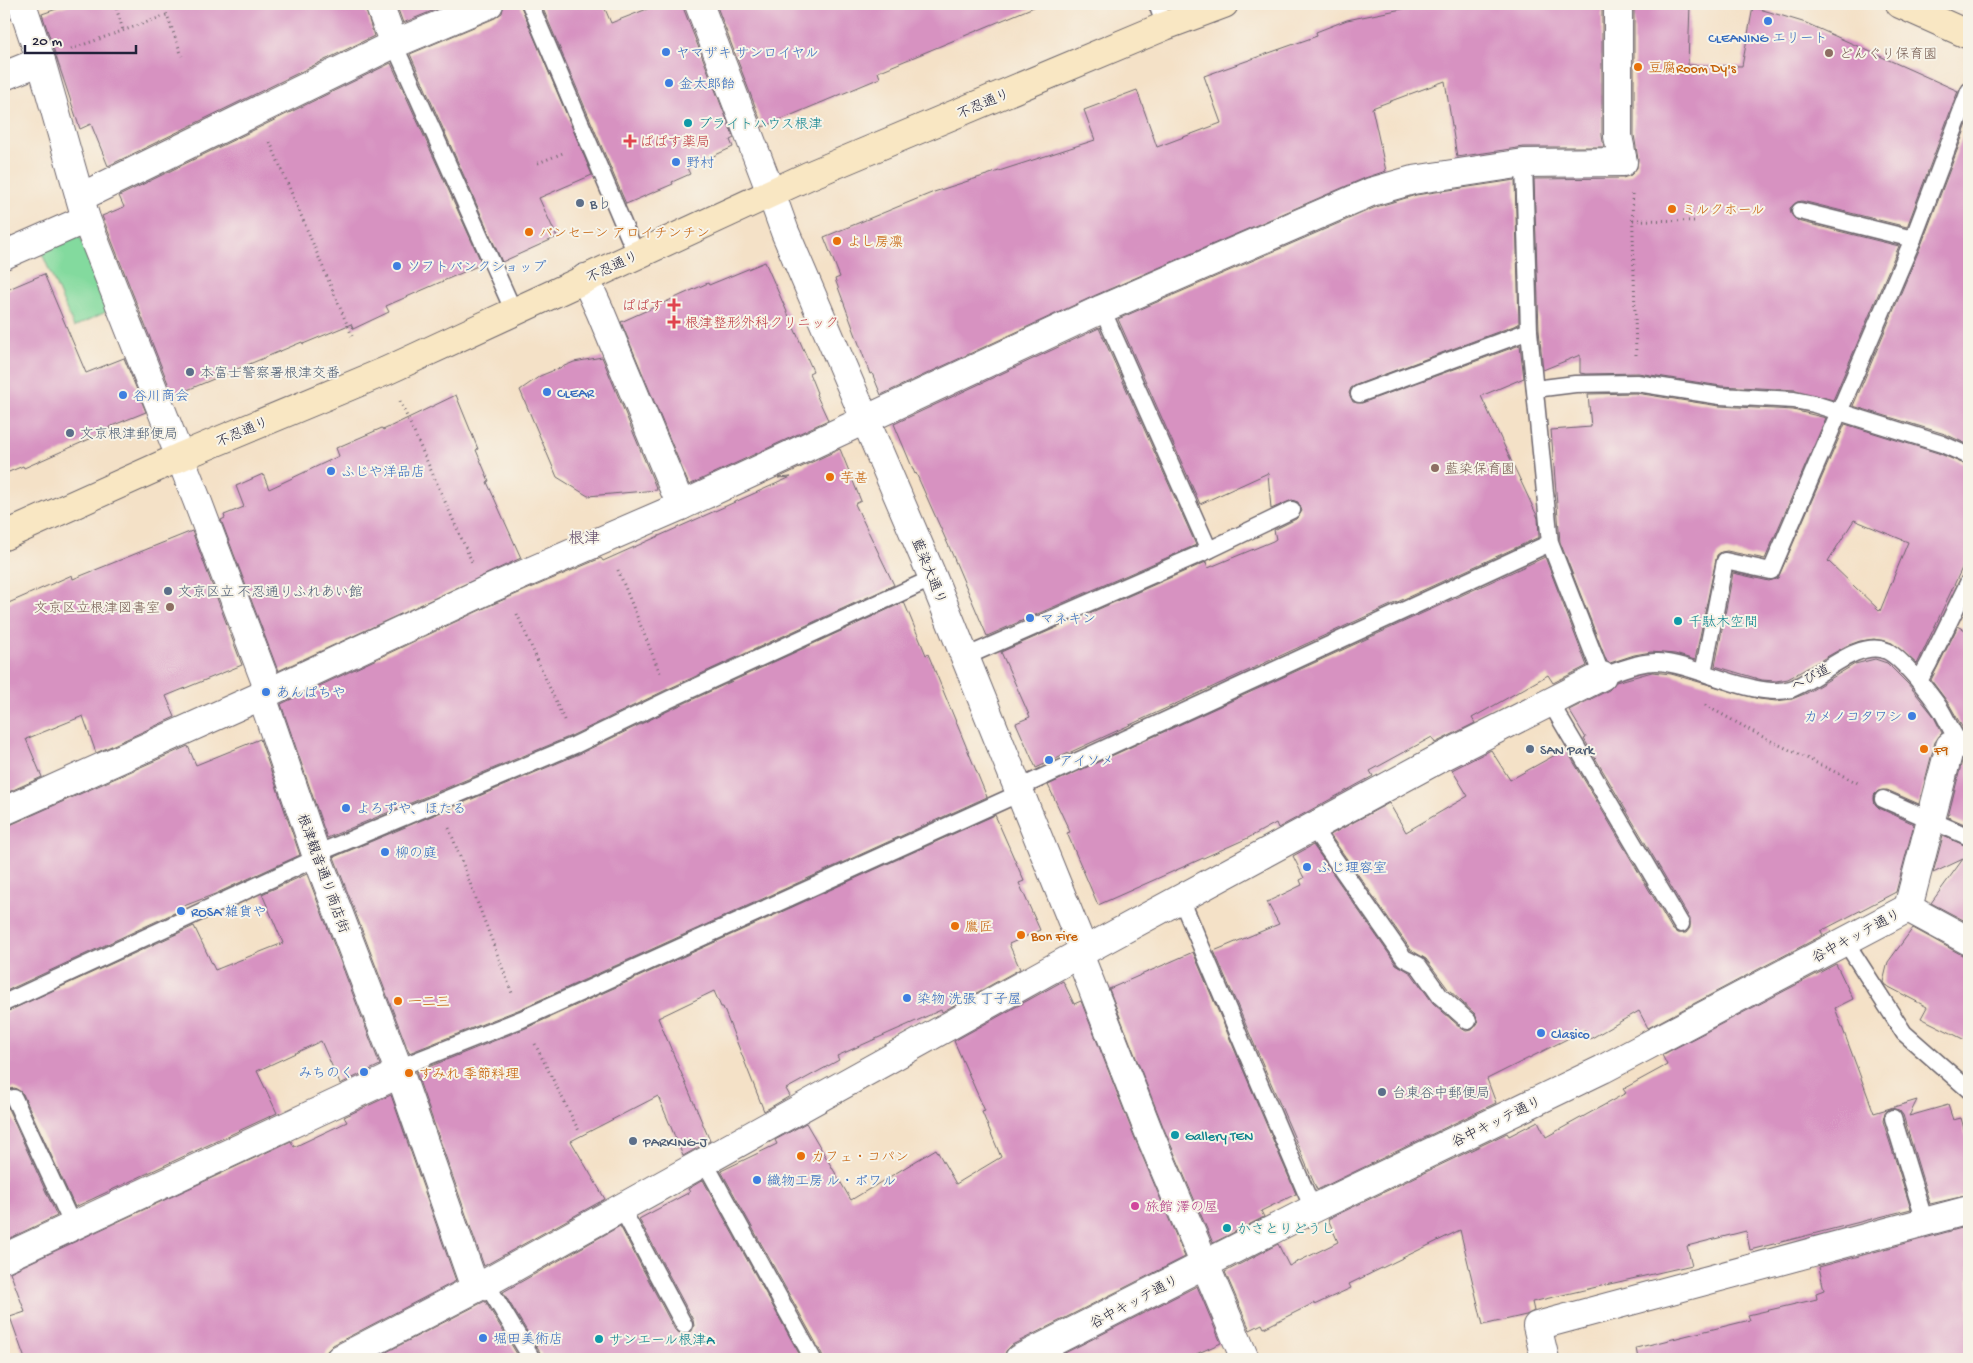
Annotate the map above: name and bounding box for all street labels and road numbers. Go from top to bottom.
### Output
street label: 不忍通り [955,87,1013,124]
street label: 不忍通り [584,249,642,288]
street label: 不忍通り [214,415,272,452]
street label: 藍染大通り [907,536,949,608]
street label: へび道 [1789,662,1834,697]
street label: 根津観音通り商店街 [292,812,351,936]
street label: 谷中キッテ通り [1810,907,1904,968]
street label: 谷中キッテ通り [1449,1094,1545,1152]
street label: 谷中キッテ通り [1088,1273,1182,1334]

